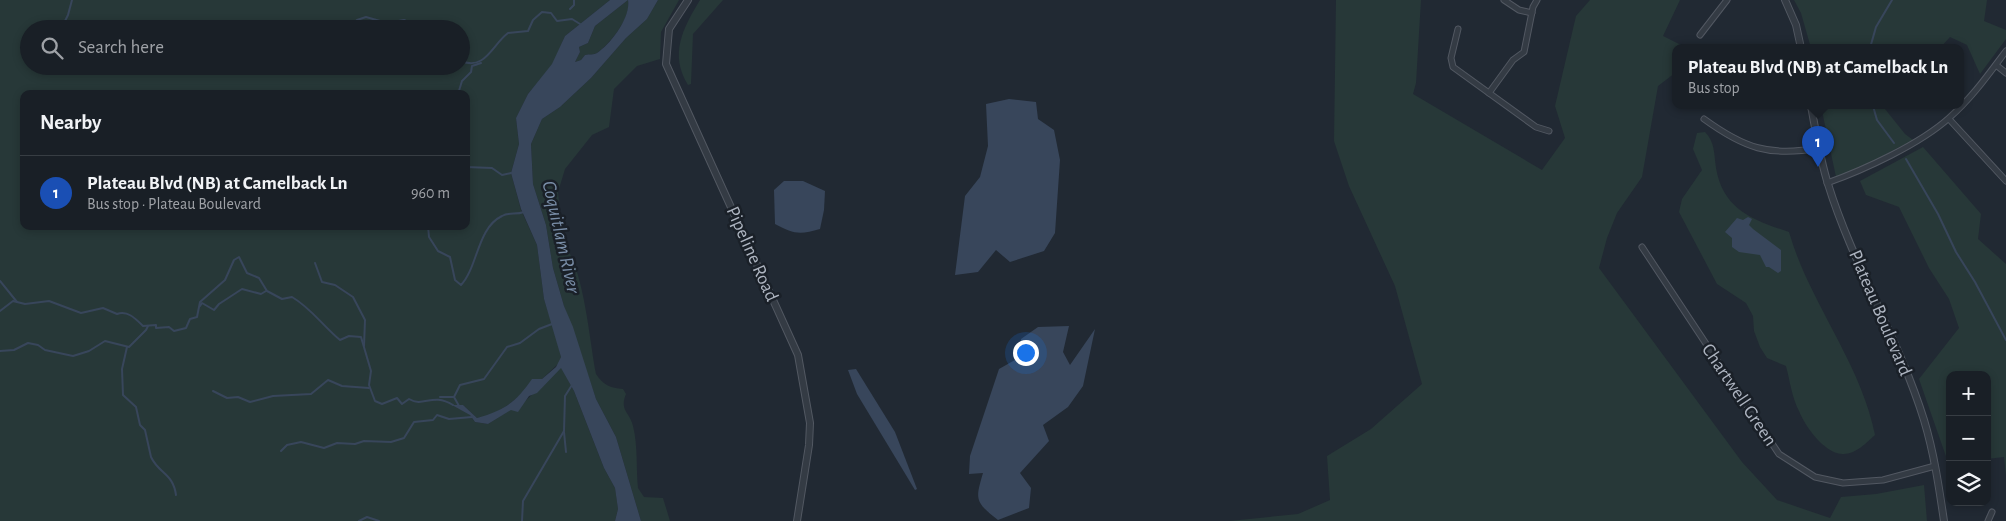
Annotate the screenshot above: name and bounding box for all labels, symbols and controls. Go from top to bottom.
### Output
search box [20,20,470,75]
icon: search [38,34,66,62]
text: Search here [78,38,164,57]
popup [1672,44,1964,109]
text: Plateau Blvd (NB) at Camelback Ln [1688,58,1948,77]
text: Bus stop [1688,80,1740,96]
text: Nearby [40,112,101,133]
pin: 1 [1802,126,1834,167]
text: Plateau Blvd (NB) at Camelback Ln [87,174,348,193]
water label: Coquitlam River [538,179,584,296]
text: 1 [53,185,59,201]
text: 960 m [411,185,450,201]
text: Bus stop · Plateau Boulevard [87,196,261,212]
street label: Pipeline Road [723,204,781,304]
street label: Plateau Boulevard [1845,247,1915,379]
your location [1013,340,1039,366]
street label: Chartwell Green [1698,340,1780,450]
map controls [1946,371,1991,506]
button: + [1946,371,1991,416]
button: − [1946,416,1991,461]
button: layers [1946,461,1991,506]

